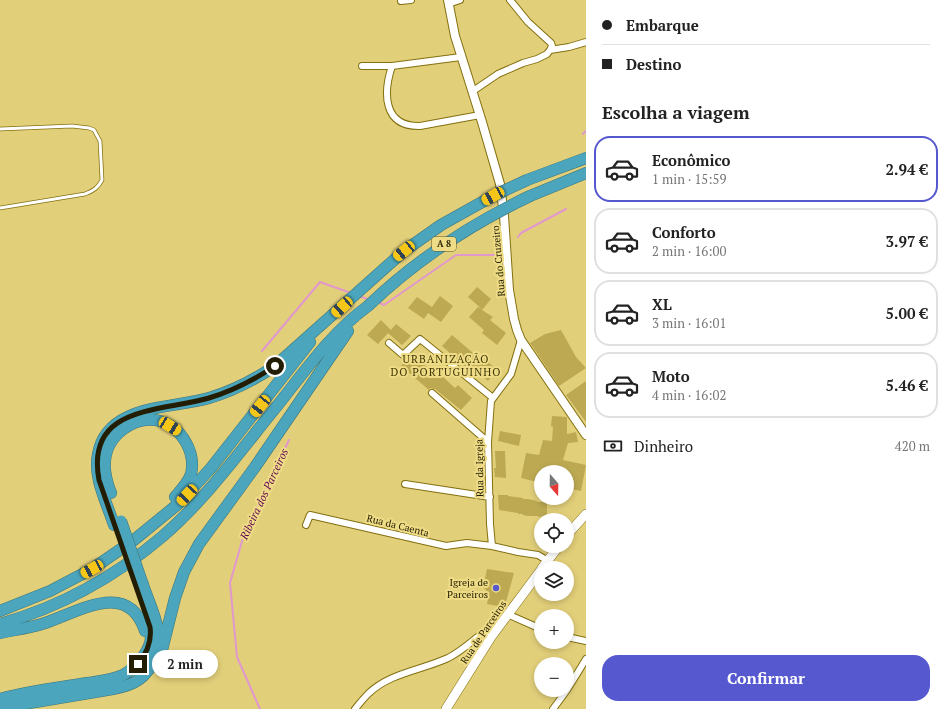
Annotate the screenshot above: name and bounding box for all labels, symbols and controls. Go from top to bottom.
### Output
text: Embarque [626,15,699,35]
text: Destino [626,54,681,74]
text: Escolha a viagem [602,100,750,124]
text: Econômico [652,150,730,170]
icon: car [604,151,640,187]
text: 2.94 € [886,159,928,179]
text: 1 min · 15:59 [652,170,726,188]
car [480,185,506,207]
text: Conforto [652,222,716,242]
icon: car [604,223,640,259]
street label: Rua do Cruzeiro [489,224,508,297]
text: 3.97 € [886,231,928,251]
road number: A 8 [432,237,456,251]
car [391,239,417,263]
text: 2 min · 16:00 [652,242,726,260]
text: XL [652,294,672,314]
car [329,295,355,319]
icon: car [604,295,640,331]
text: 5.00 € [886,303,928,323]
text: 3 min · 16:01 [652,314,726,332]
district label: URBANIZAÇÃO DO PORTUGUINHO [391,352,501,379]
route start [266,357,284,375]
text: Moto [652,366,690,386]
icon: car [604,367,640,403]
text: 5.46 € [886,375,928,395]
text: 4 min · 16:02 [652,386,726,404]
car [248,393,272,419]
car [157,415,183,437]
icon: cash [602,435,624,457]
text: Dinheiro [634,436,693,456]
text: 420 m [895,437,930,455]
street label: Rua da Igreja [472,439,487,497]
water label: Ribeira dos Parceiros [236,446,291,543]
north arrow [534,465,574,505]
map controls [534,465,574,697]
car [174,482,200,508]
street label: Rua da Caenta [365,511,430,540]
button: locate [534,513,574,553]
car [79,558,105,580]
button: layers [534,561,574,601]
place label: Igreja de Parceiros [447,576,488,601]
marker: Igreja de Parceiros [491,583,501,593]
street label: Rua de Parceiros [457,598,509,666]
button: + [534,609,574,649]
callout: 2 min [152,650,218,678]
route end [129,655,147,673]
text: 2 min [167,655,203,673]
button: Confirmar [602,655,930,701]
button: − [534,657,574,697]

